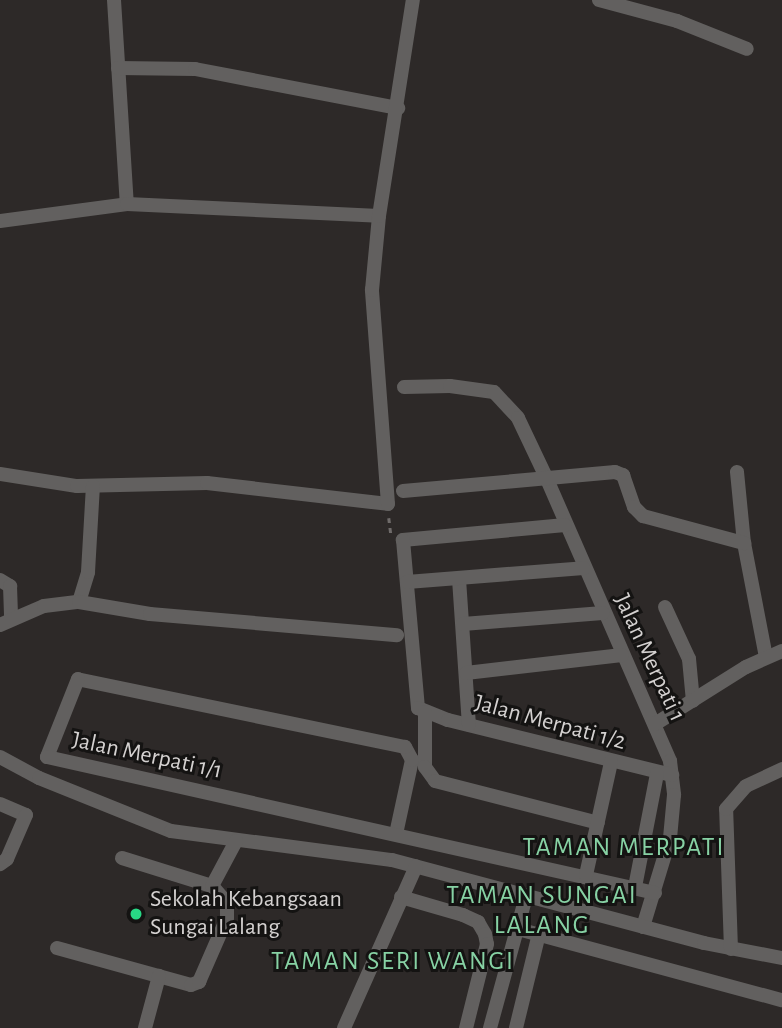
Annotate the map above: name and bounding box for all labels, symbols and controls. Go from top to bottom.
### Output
street label: Jalan Merpati 1 [607,590,691,726]
street label: Jalan Merpati 1/2 [471,689,629,757]
street label: Jalan Merpati 1/1 [69,726,225,786]
district label: TAMAN MERPATI [524,832,724,864]
district label: TAMAN SUNGAI LALANG [448,880,636,942]
place label: Sekolah Kebangsaan Sungai Lalang [150,886,342,942]
marker: Sekolah Kebangsaan Sungai Lalang [128,906,144,922]
district label: TAMAN SERI WANGI [273,946,513,978]

